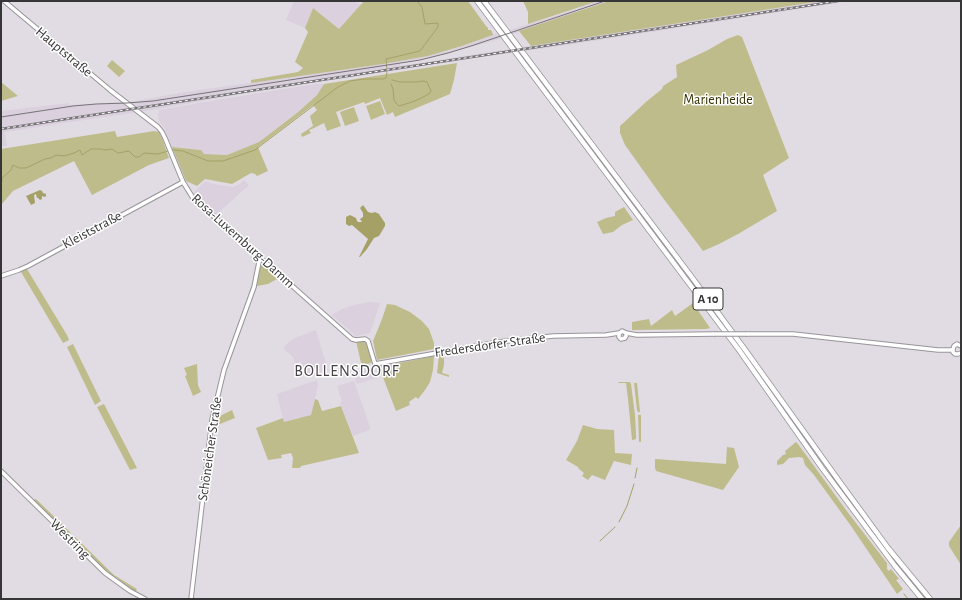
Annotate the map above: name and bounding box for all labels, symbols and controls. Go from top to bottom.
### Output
street label: Hauptstraße [32,23,96,81]
park label: Marienheide [683,92,753,108]
street label: Rosa-Luxemburg-Damm [188,190,298,292]
street label: Kleiststraße [59,207,125,253]
road number: A 10 [693,288,723,310]
street label: Fredersdorfer Straße [433,329,547,361]
district label: BOLLENSDORF [294,361,400,381]
street label: Schöneicher Straße [194,396,226,502]
street label: Westring [46,515,94,563]

